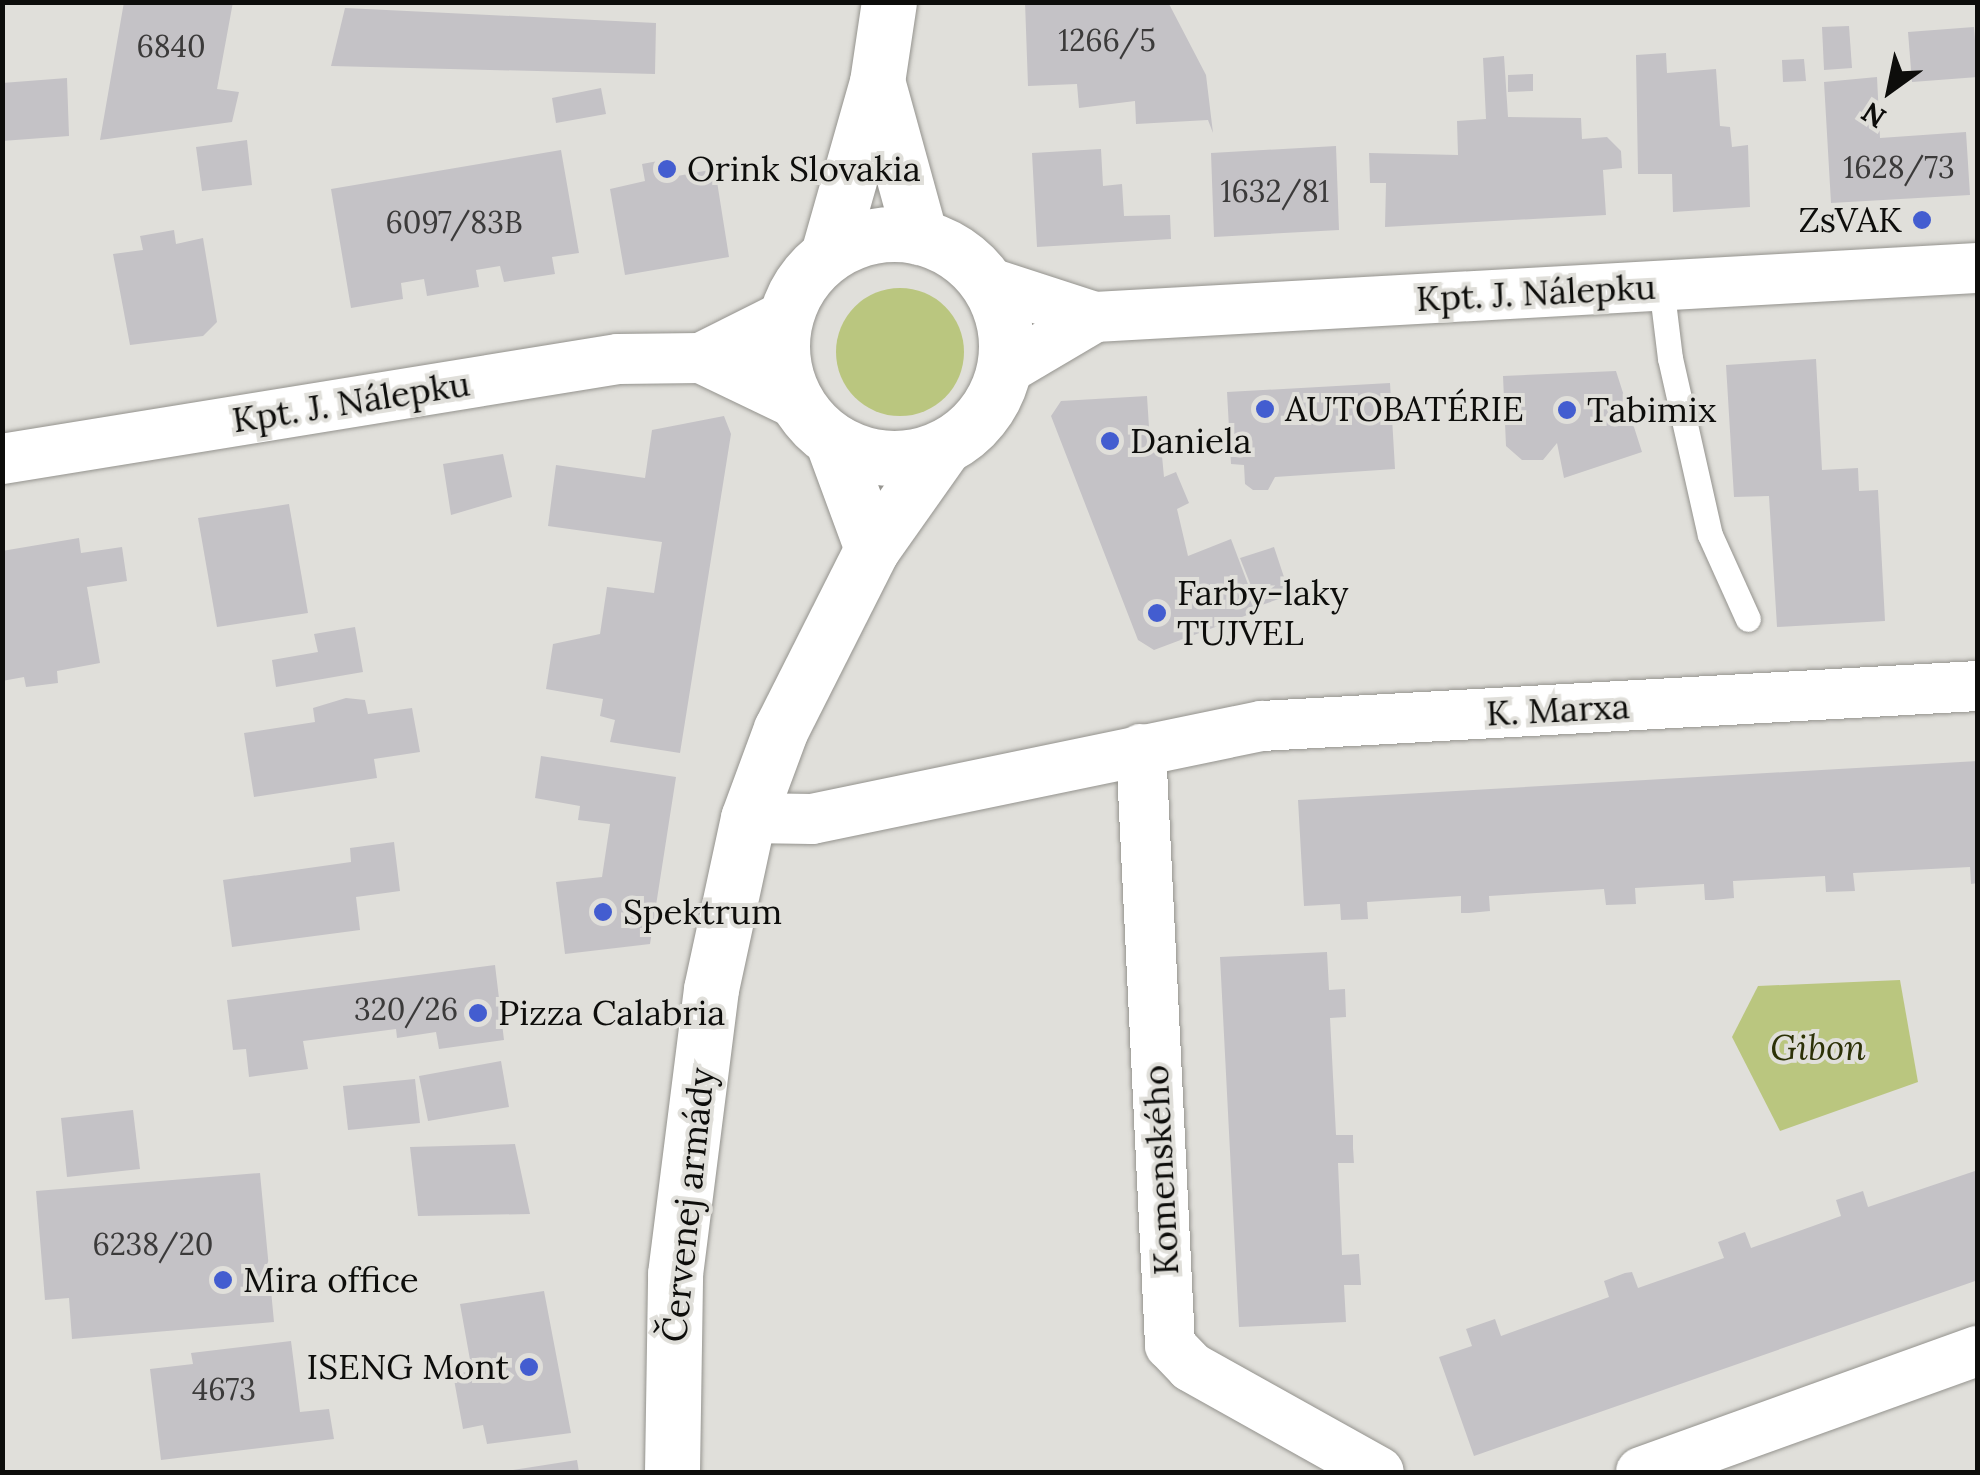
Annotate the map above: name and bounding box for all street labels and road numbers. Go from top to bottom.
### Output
street label: Kpt. J. Nálepku [1415,266,1657,320]
street label: Kpt. J. Nálepku [229,362,473,442]
street label: K. Marxa [1485,685,1631,735]
street label: Komenského [1135,1064,1187,1276]
street label: Červenej armády [653,1066,723,1344]

